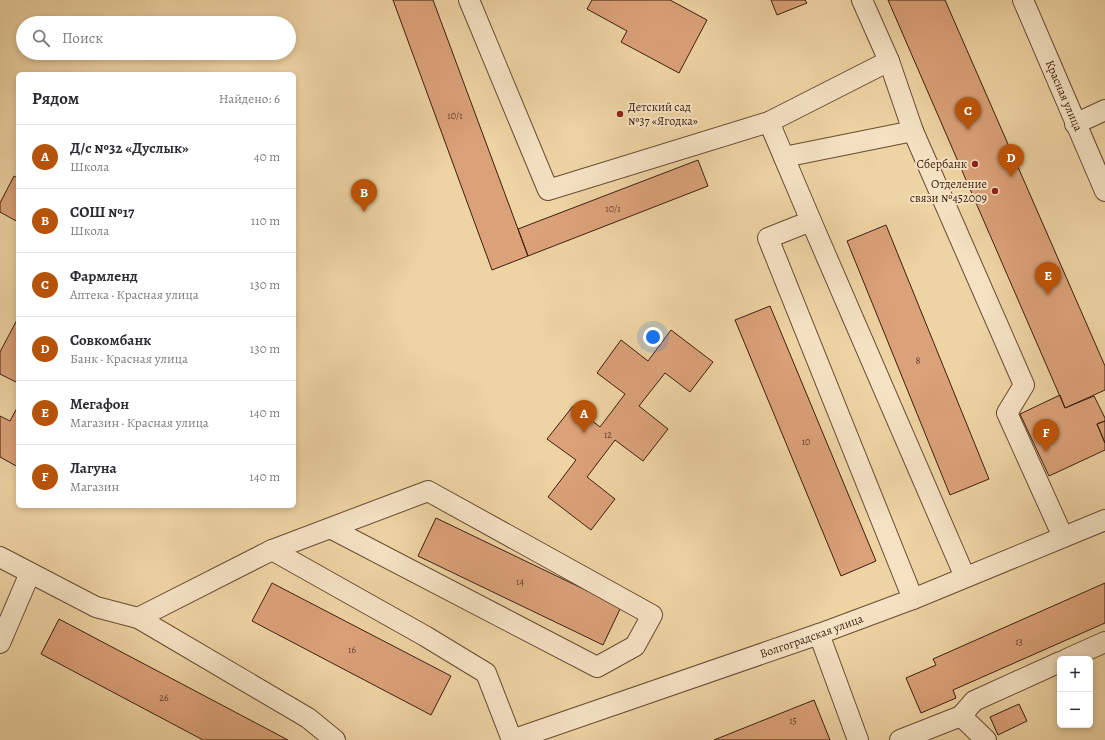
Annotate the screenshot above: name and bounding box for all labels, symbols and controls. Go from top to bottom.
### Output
search box [16,16,296,60]
icon: search [30,27,52,49]
text: Поиск [62,28,103,48]
street label: Красная улица [1042,58,1087,134]
text: Рядом [32,87,79,110]
text: Найдено: 6 [219,90,280,107]
pin: C [955,97,981,130]
place label: Детский сад №37 «Ягодка» [628,99,698,129]
house number: 10/1 [447,109,463,122]
marker: Детский сад №37 «Ягодка» [615,109,625,119]
text: Д/с №32 «Дуслык» [70,138,189,158]
pin: D [998,144,1024,177]
text: A [41,148,49,165]
text: 40 m [254,148,280,165]
place label: Сбербанк [917,156,967,172]
text: Школа [70,158,109,175]
marker: Сбербанк [970,159,980,169]
place label: Отделение связи №452009 [910,176,987,206]
pin: B [351,179,377,212]
marker: Отделение связи №452009 [990,186,1000,196]
text: СОШ №17 [70,202,134,222]
house number: 10/1 [605,202,621,215]
text: B [41,212,49,229]
text: 110 m [251,212,280,229]
text: Школа [70,222,109,239]
pin: E [1035,262,1061,295]
text: Фармленд [70,266,138,286]
text: C [41,276,49,293]
text: 130 m [250,276,280,293]
text: Аптека · Красная улица [70,286,199,303]
your location [643,327,663,347]
text: Совкомбанк [70,330,151,350]
text: D [40,340,50,357]
text: 130 m [250,340,280,357]
text: Банк · Красная улица [70,350,188,367]
house number: 8 [916,354,921,367]
text: Мегафон [70,394,129,414]
pin: A [571,400,597,433]
text: E [41,404,49,421]
text: 140 m [249,404,280,421]
text: Магазин · Красная улица [70,414,209,431]
pin: F [1033,419,1059,452]
house number: 12 [604,428,612,441]
house number: 10 [802,435,810,448]
text: Лагуна [70,458,117,478]
text: F [42,468,48,485]
text: 140 m [249,468,280,485]
text: Магазин [70,478,119,495]
house number: 14 [516,575,524,588]
street label: Волгоградская улица [758,610,866,662]
house number: 13 [1015,635,1023,648]
house number: 16 [348,643,356,656]
map controls [1057,656,1093,728]
button: + [1057,656,1093,692]
house number: 26 [159,691,169,704]
button: − [1057,692,1093,728]
house number: 15 [789,714,797,727]

